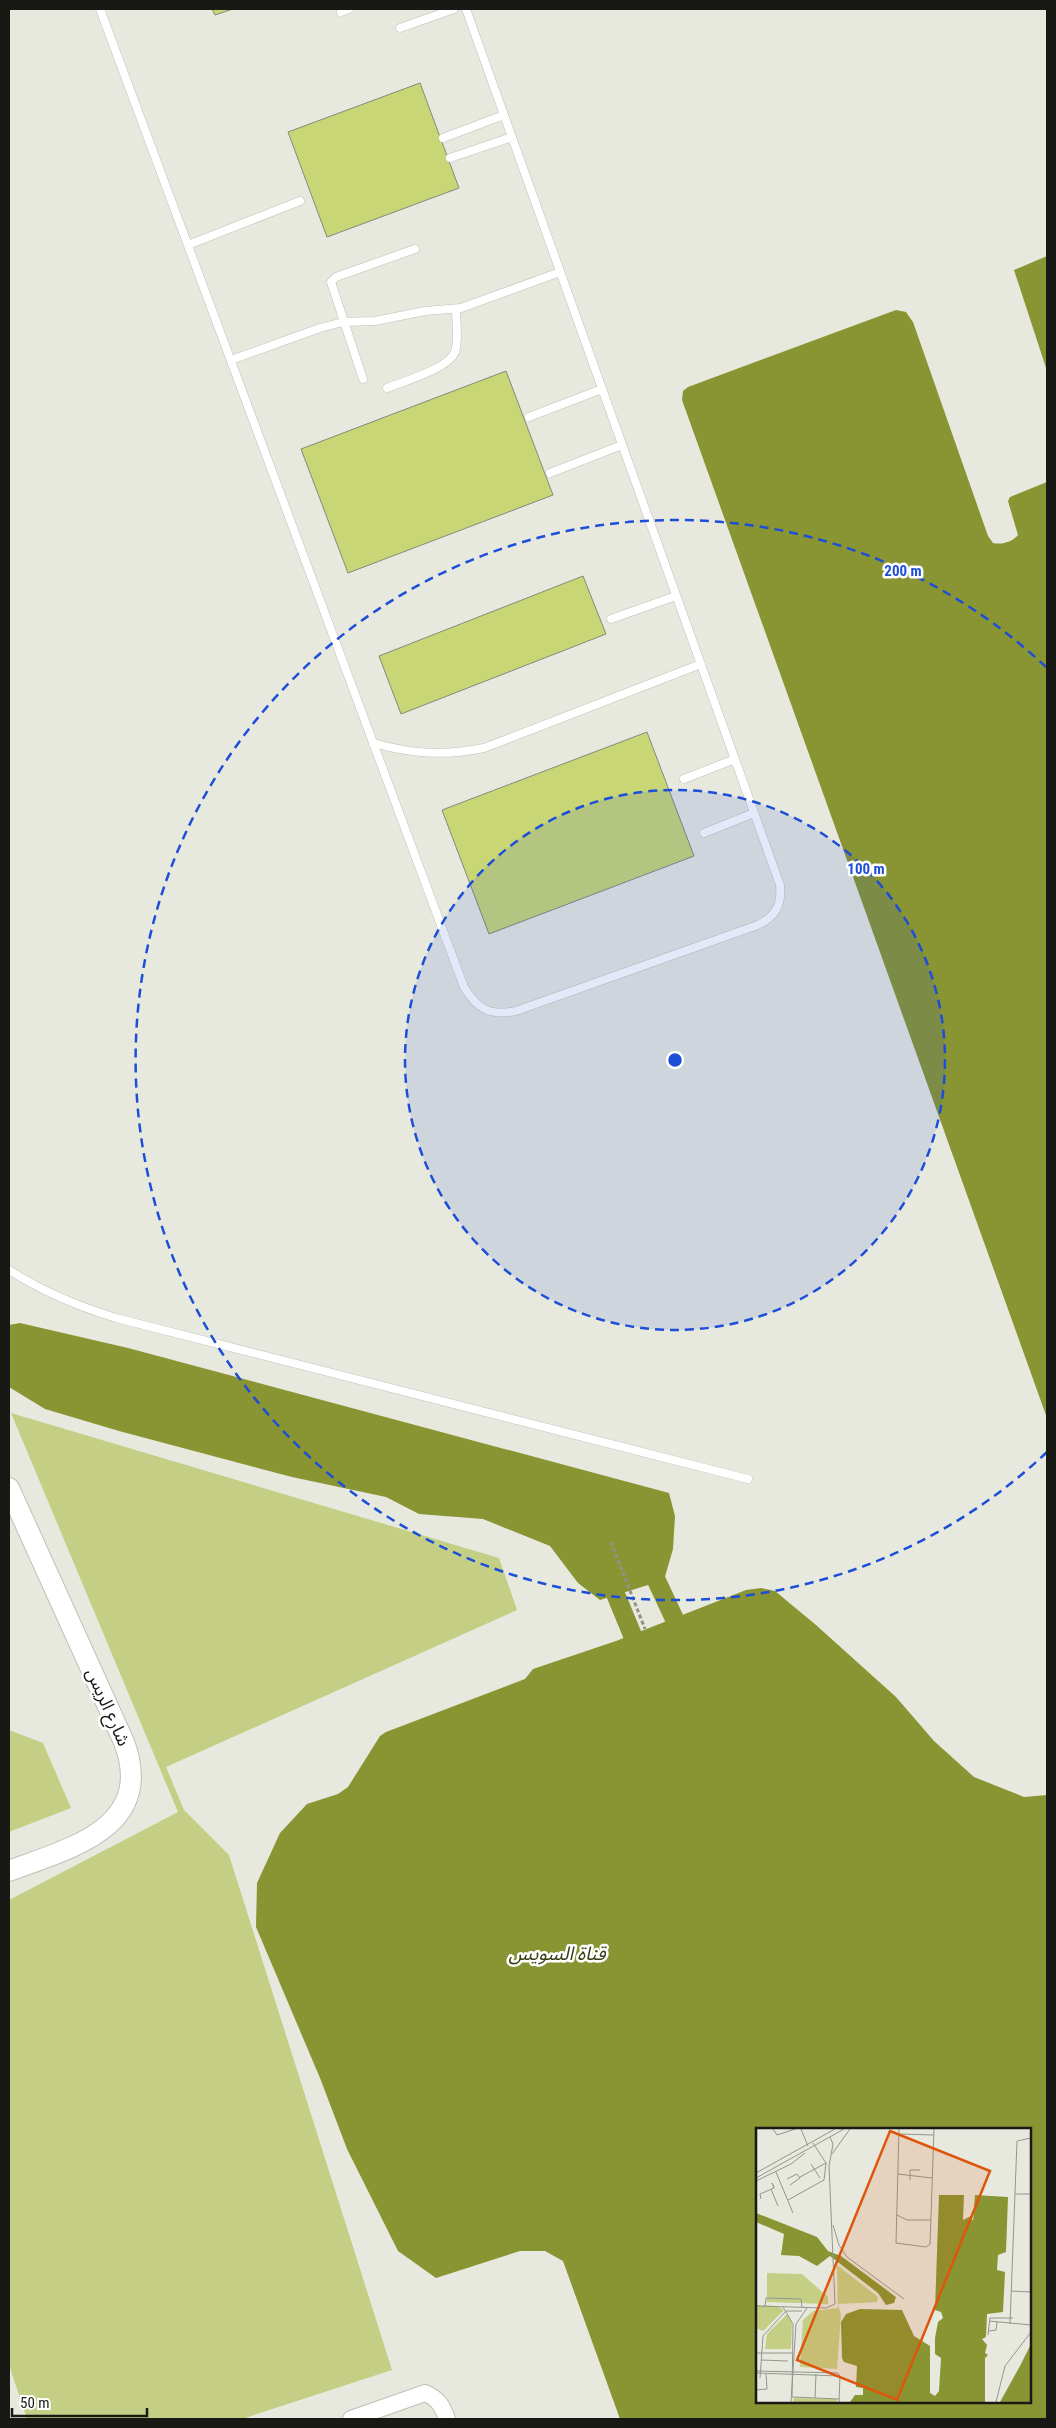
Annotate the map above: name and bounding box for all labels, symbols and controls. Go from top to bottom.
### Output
text: 200 m [884,562,922,580]
text: 100 m [847,860,885,878]
centre of rings [666,1051,684,1069]
street label: شارع الريس [78,1665,135,1751]
water label: قناة السويس [509,1942,607,1965]
inset map [756,2128,1031,2403]
scale bar [12,2386,148,2418]
text: 50 m [20,2394,50,2412]

